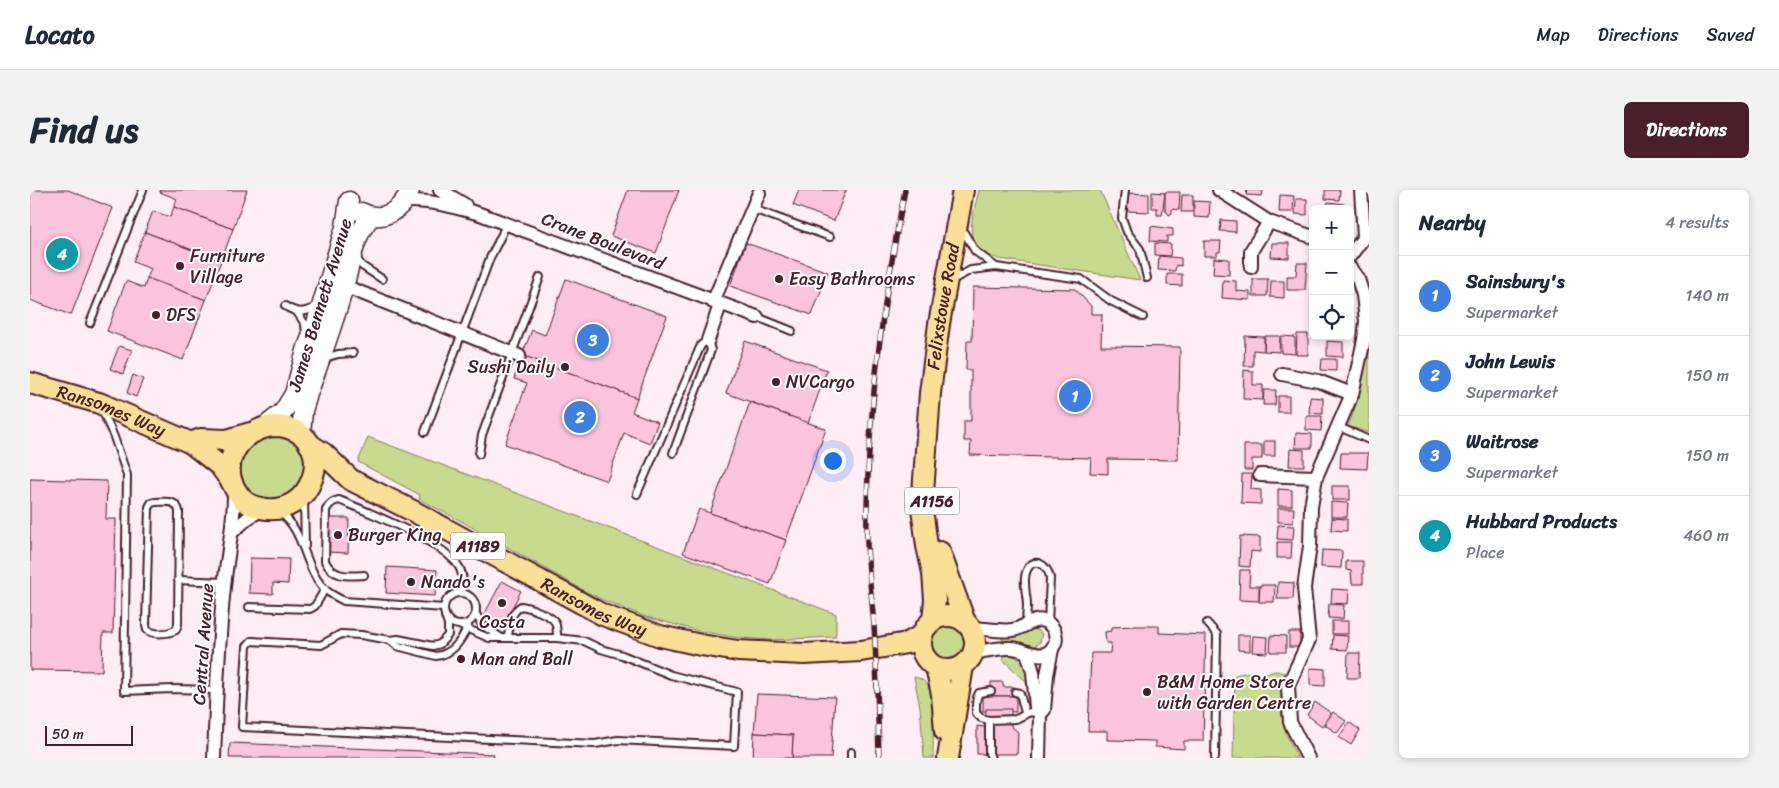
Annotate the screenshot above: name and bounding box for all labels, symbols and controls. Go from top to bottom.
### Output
text: Locato [25,14,95,56]
text: Map [1537,19,1570,51]
text: Directions [1598,19,1679,51]
text: Saved [1707,19,1754,51]
text: Find us [30,99,138,161]
button: Directions [1624,102,1749,158]
street label: Crane Boulevard [537,203,671,280]
text: Nearby [1419,204,1485,242]
map controls [1309,205,1354,340]
button: + [1309,205,1354,250]
text: 4 results [1665,208,1729,237]
street label: James Bennett Avenue [278,214,362,397]
pin: 4 [46,235,78,273]
street label: Felixstowe Road [917,239,969,372]
place label: Furniture Village [190,240,265,293]
button: − [1309,250,1354,295]
marker: Furniture Village [174,260,186,272]
place label: Easy Bathrooms [789,263,916,295]
text: Sainsbury's [1466,265,1565,298]
marker: Easy Bathrooms [773,273,785,285]
text: 1 [1432,281,1438,310]
text: 140 m [1686,281,1729,310]
button: locate [1309,295,1354,340]
text: Supermarket [1466,298,1558,327]
place label: DFS [166,299,197,331]
marker: DFS [150,309,162,321]
pin: 3 [577,321,609,359]
text: John Lewis [1466,345,1555,378]
place label: Sushi Daily [467,351,556,383]
marker: Sushi Daily [559,361,571,373]
text: 2 [1430,361,1440,390]
text: 150 m [1686,361,1729,390]
place label: NVCargo [786,366,855,398]
street label: Ransomes Way [53,376,172,446]
marker: NVCargo [770,376,782,388]
pin: 1 [1059,377,1091,415]
text: Supermarket [1466,378,1558,407]
pin: 2 [564,398,596,436]
text: Waitrose [1466,425,1539,458]
text: 3 [1431,441,1439,470]
text: 150 m [1686,441,1729,470]
your location [820,448,846,474]
text: Supermarket [1466,458,1558,487]
road number: A1156 [904,488,960,514]
text: Hubbard Products [1466,505,1617,538]
place label: Burger King [348,519,442,551]
text: 4 [1430,521,1440,550]
text: 460 m [1683,521,1729,550]
marker: Burger King [332,529,344,541]
road number: A1189 [450,532,506,560]
text: Place [1466,538,1505,567]
place label: Nando's [421,566,486,598]
street label: Ransomes Way [535,568,652,646]
marker: Nando's [405,576,417,588]
street label: Central Avenue [183,582,223,706]
marker: Costa [496,597,508,609]
place label: Costa [479,606,526,638]
place label: Man and Ball [471,643,574,675]
marker: Man and Ball [455,653,467,665]
place label: B&M Home Store with Garden Centre [1157,666,1311,719]
marker: B&M Home Store with Garden Centre [1141,686,1153,698]
text: 50 m [52,722,84,747]
scale bar [45,723,132,746]

